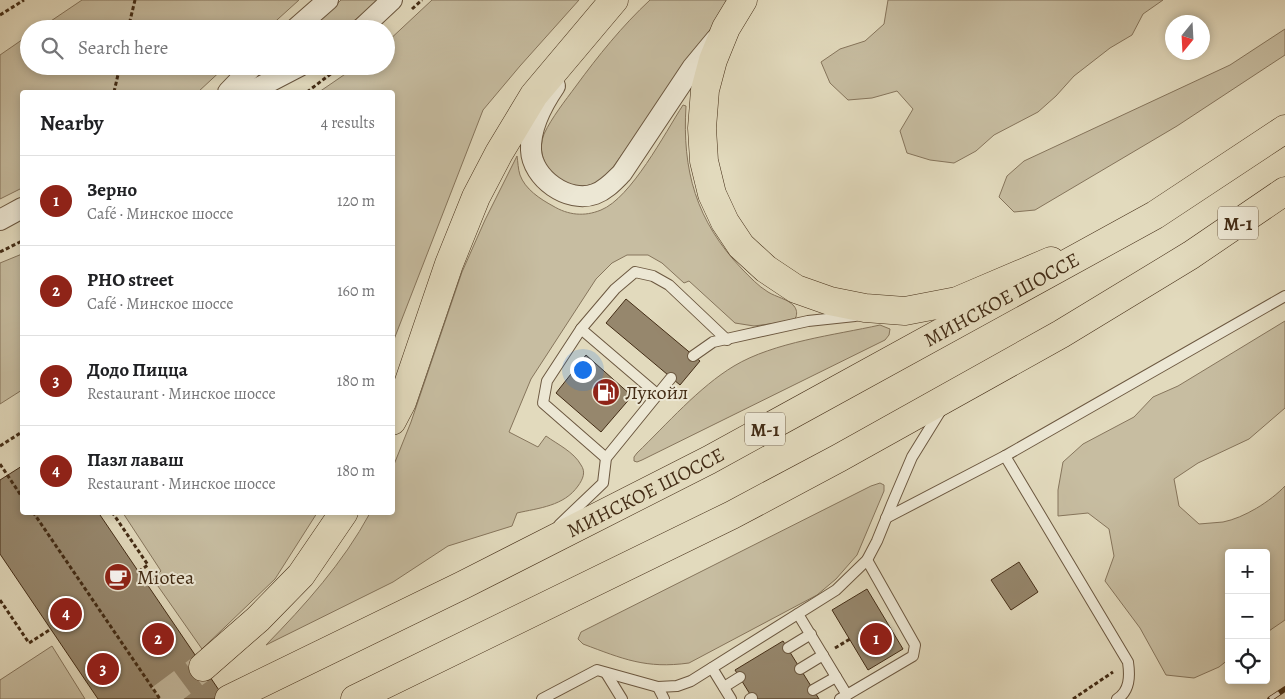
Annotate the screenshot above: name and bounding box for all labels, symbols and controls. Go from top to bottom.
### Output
north arrow [1165,15,1210,60]
search box [20,20,395,75]
icon: search [38,34,66,62]
text: Search here [78,35,168,61]
text: Nearby [40,109,103,137]
text: 4 results [321,112,375,134]
text: Зерно [87,177,137,203]
text: 1 [53,190,59,212]
text: 120 m [337,190,375,212]
text: Café · Минское шоссе [87,203,234,225]
road number: М-1 [1218,207,1258,240]
street label: МИНСКОЕ ШОССЕ [919,246,1084,353]
text: PHO street [87,267,174,293]
text: 2 [52,280,60,302]
text: 160 m [337,280,375,302]
text: Café · Минское шоссе [87,293,234,315]
text: Додо Пицца [87,357,188,383]
your location [570,357,596,383]
text: 3 [53,370,59,392]
text: 180 m [337,370,375,392]
fuel station icon: Лукойл [591,377,621,407]
place label: Лукойл [625,379,688,406]
text: Restaurant · Минское шоссе [87,383,276,405]
road number: М-1 [745,412,785,446]
street label: МИНСКОЕ ШОССЕ [562,441,729,544]
text: Пазл лаваш [87,447,184,473]
text: 4 [52,460,60,482]
text: 180 m [337,460,375,482]
text: Restaurant · Минское шоссе [87,473,276,495]
map controls [1225,549,1270,684]
button: + [1225,549,1270,594]
cafe icon: Miotea [103,562,133,592]
place label: Miotea [137,564,195,591]
button: − [1225,594,1270,639]
pin: 4 [50,595,82,633]
pin: 2 [142,620,174,658]
pin: 1 [860,620,892,658]
button: locate [1225,639,1270,684]
pin: 3 [87,650,119,688]

